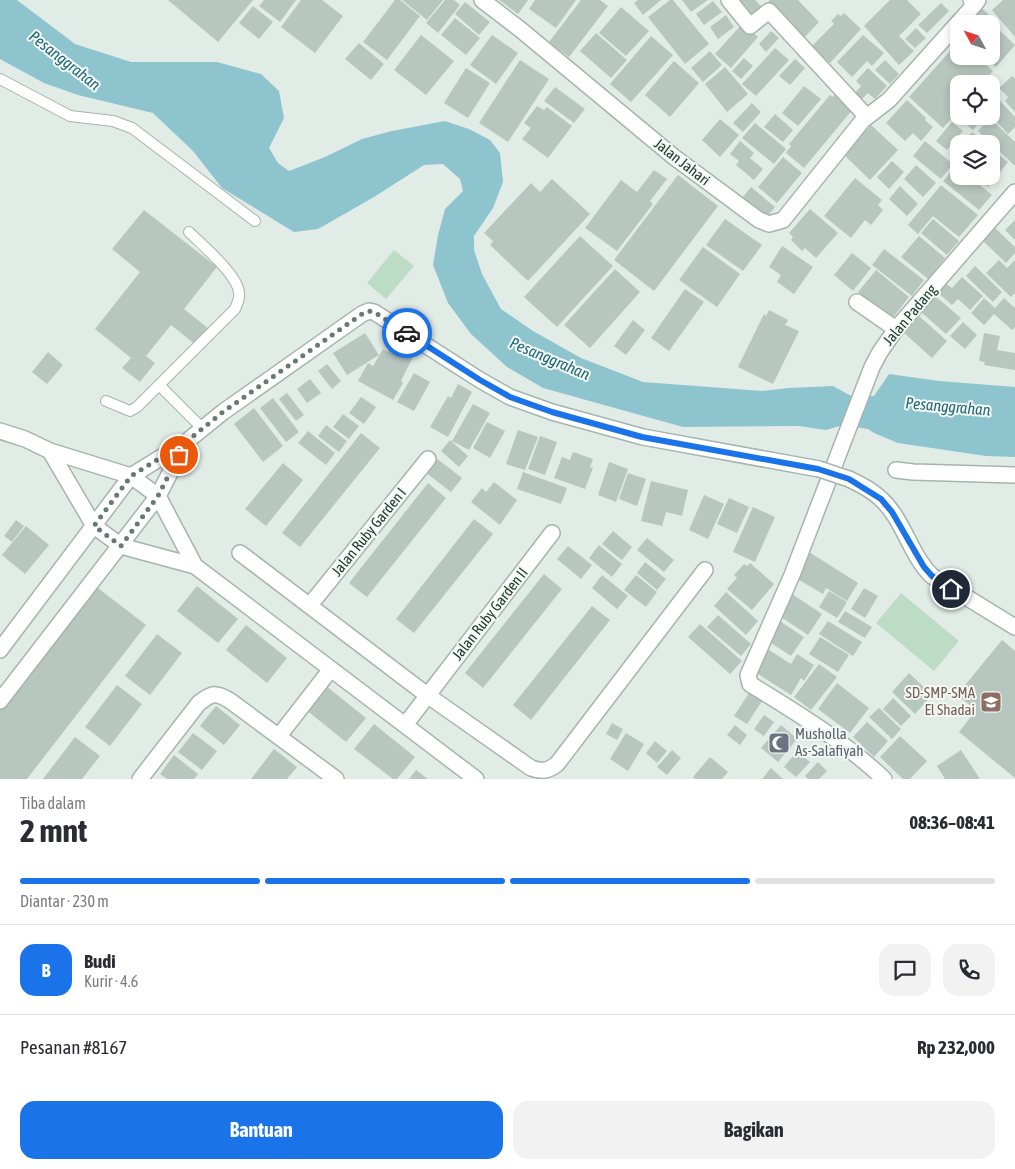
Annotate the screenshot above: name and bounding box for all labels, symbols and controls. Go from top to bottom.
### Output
north arrow [950,15,1000,65]
map controls [950,15,1000,185]
water label: Pesanggrahan [25,27,104,94]
button: locate [950,75,1000,125]
street label: Jalan Jahari [651,135,714,189]
button: layers [950,135,1000,185]
street label: Jalan Padang [879,280,940,348]
courier [382,308,432,358]
icon: car [393,319,421,347]
water label: Pesanggrahan [507,333,593,384]
water label: Pesanggrahan [905,393,991,420]
pin [158,434,200,476]
icon: bag [165,441,193,469]
street label: Jalan Ruby Garden I [328,484,409,579]
street label: Jalan Ruby Garden II [448,564,531,663]
pin [930,568,972,610]
icon: home [937,575,965,603]
place label: SD-SMP-SMA El Shadai [905,684,976,718]
school or university icon: SD-SMP-SMA El Shadai [979,690,1003,714]
place label: Musholla As-Salafiyah [795,725,864,759]
mosque icon: Musholla As-Salafiyah [767,731,791,755]
text: Tiba dalam [20,794,86,812]
text: 08:36–08:41 [909,811,995,833]
text: 2 mnt [20,812,87,849]
text: Diantar · 230 m [20,892,109,910]
button: chat [879,944,931,996]
button: phone [943,944,995,996]
text: Budi [84,950,116,972]
text: B [41,959,51,981]
text: Kurir · 4.6 [84,972,138,990]
text: Pesanan #8167 [20,1036,127,1058]
text: Rp 232,000 [917,1036,995,1058]
button: Bantuan [20,1101,503,1159]
button: Bagikan [513,1101,995,1159]

